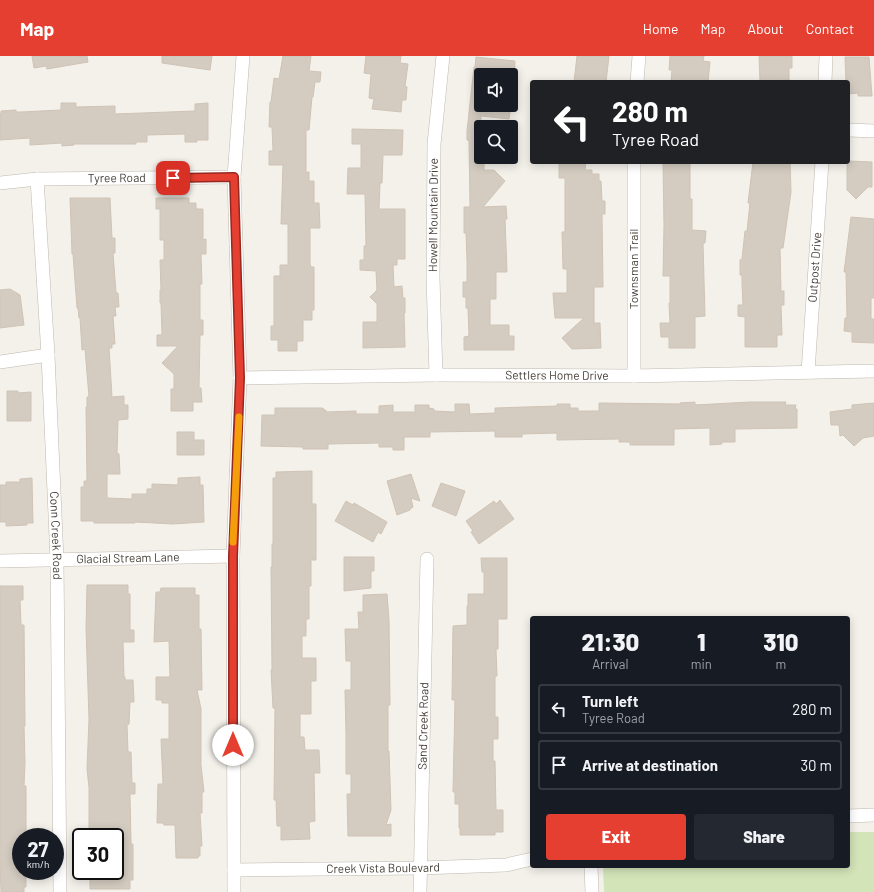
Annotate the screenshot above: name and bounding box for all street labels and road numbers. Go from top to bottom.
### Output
street label: Howell Mountain Drive [425,158,440,272]
street label: Tyree Road [88,170,146,184]
street label: Townsman Trail [626,229,640,309]
street label: Outpost Drive [805,231,823,303]
street label: Settlers Home Drive [505,367,609,382]
street label: Conn Creek Road [48,491,65,580]
street label: Glacial Stream Lane [76,549,180,565]
street label: Sand Creek Road [415,682,430,770]
street label: Creek Vista Boulevard [326,859,440,875]

